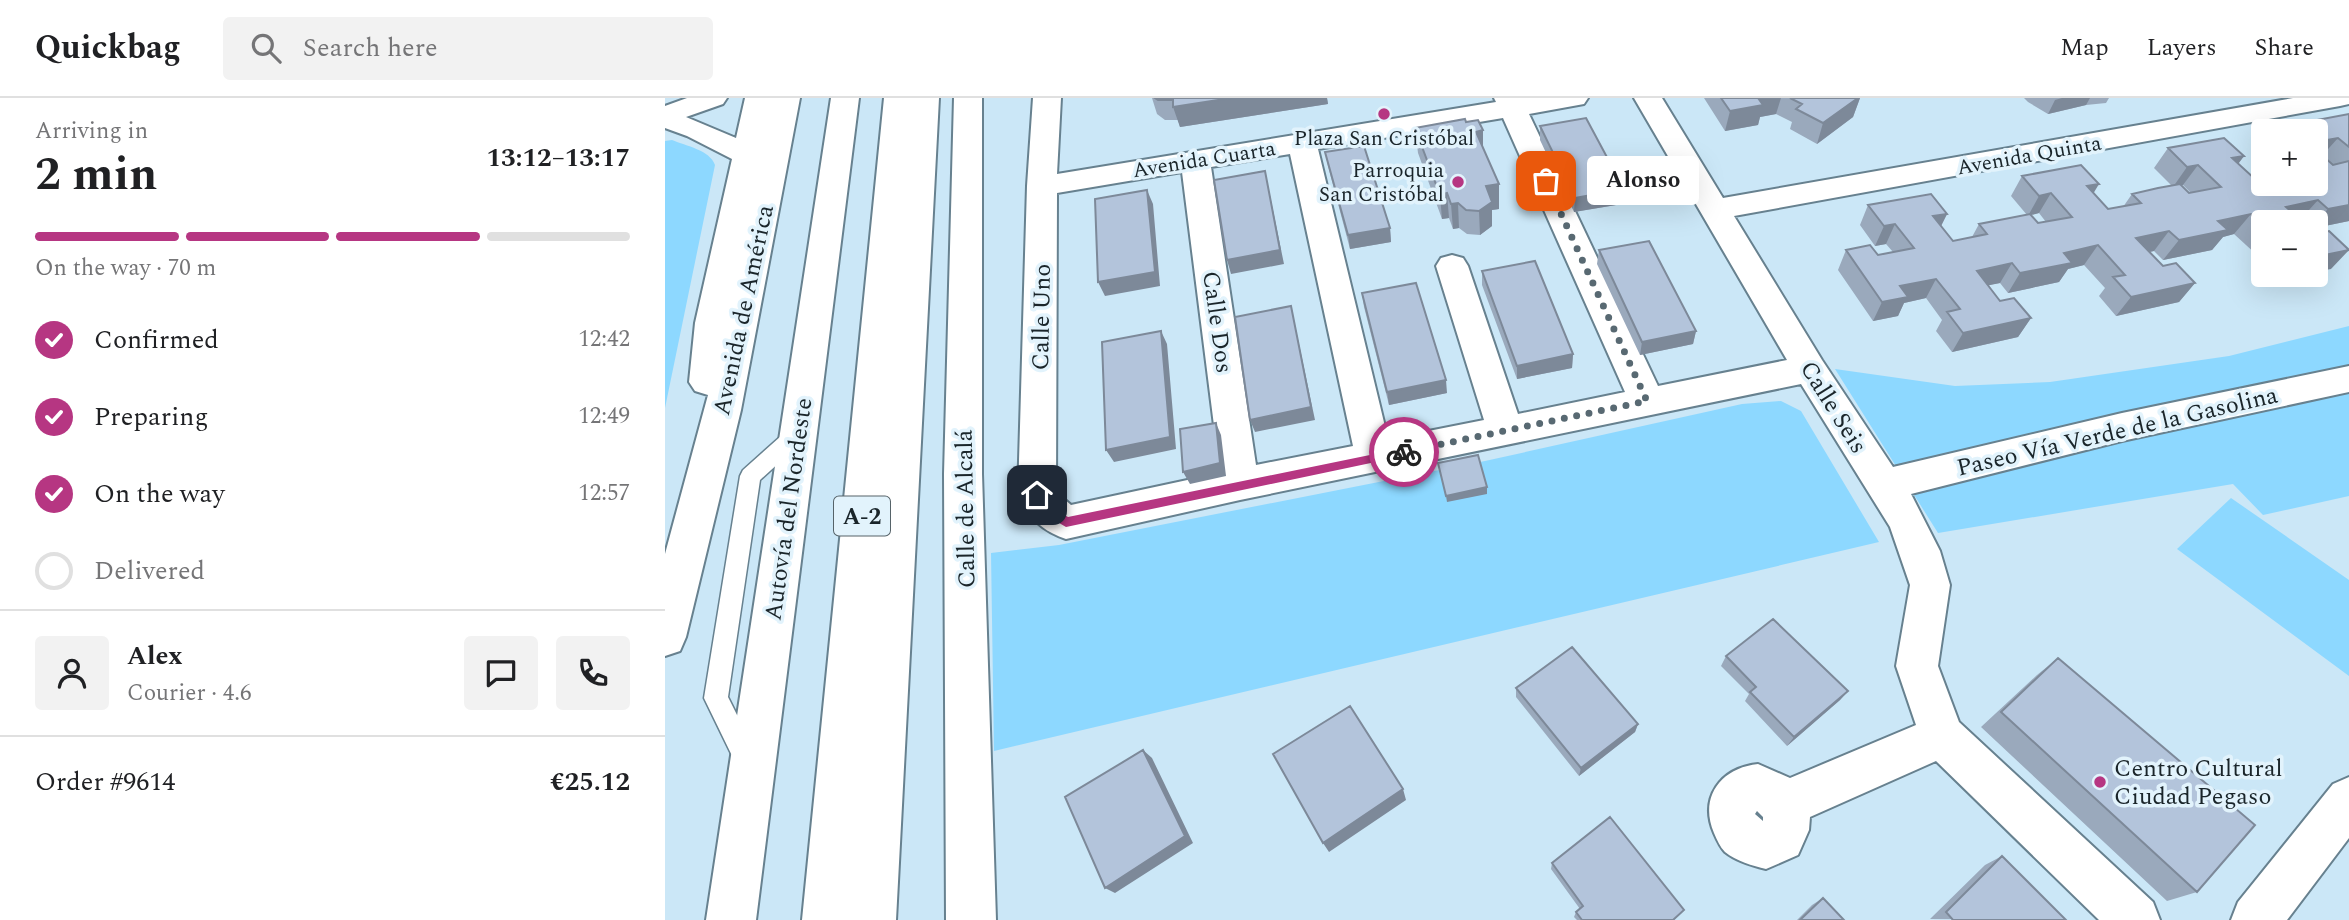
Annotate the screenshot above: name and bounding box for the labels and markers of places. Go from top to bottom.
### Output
marker: Plaza San Cristóbal [1376,106,1392,122]
place label: Plaza San Cristóbal [1294,123,1474,155]
pin [1516,151,1576,211]
place label: Parroquia San Cristóbal [1319,155,1445,211]
callout: Alonso [1588,156,1700,206]
marker: Parroquia San Cristóbal [1450,174,1466,190]
pin [1007,465,1067,525]
place label: Centro Cultural Ciudad Pegaso [2114,751,2283,815]
marker: Centro Cultural Ciudad Pegaso [2092,774,2108,790]

